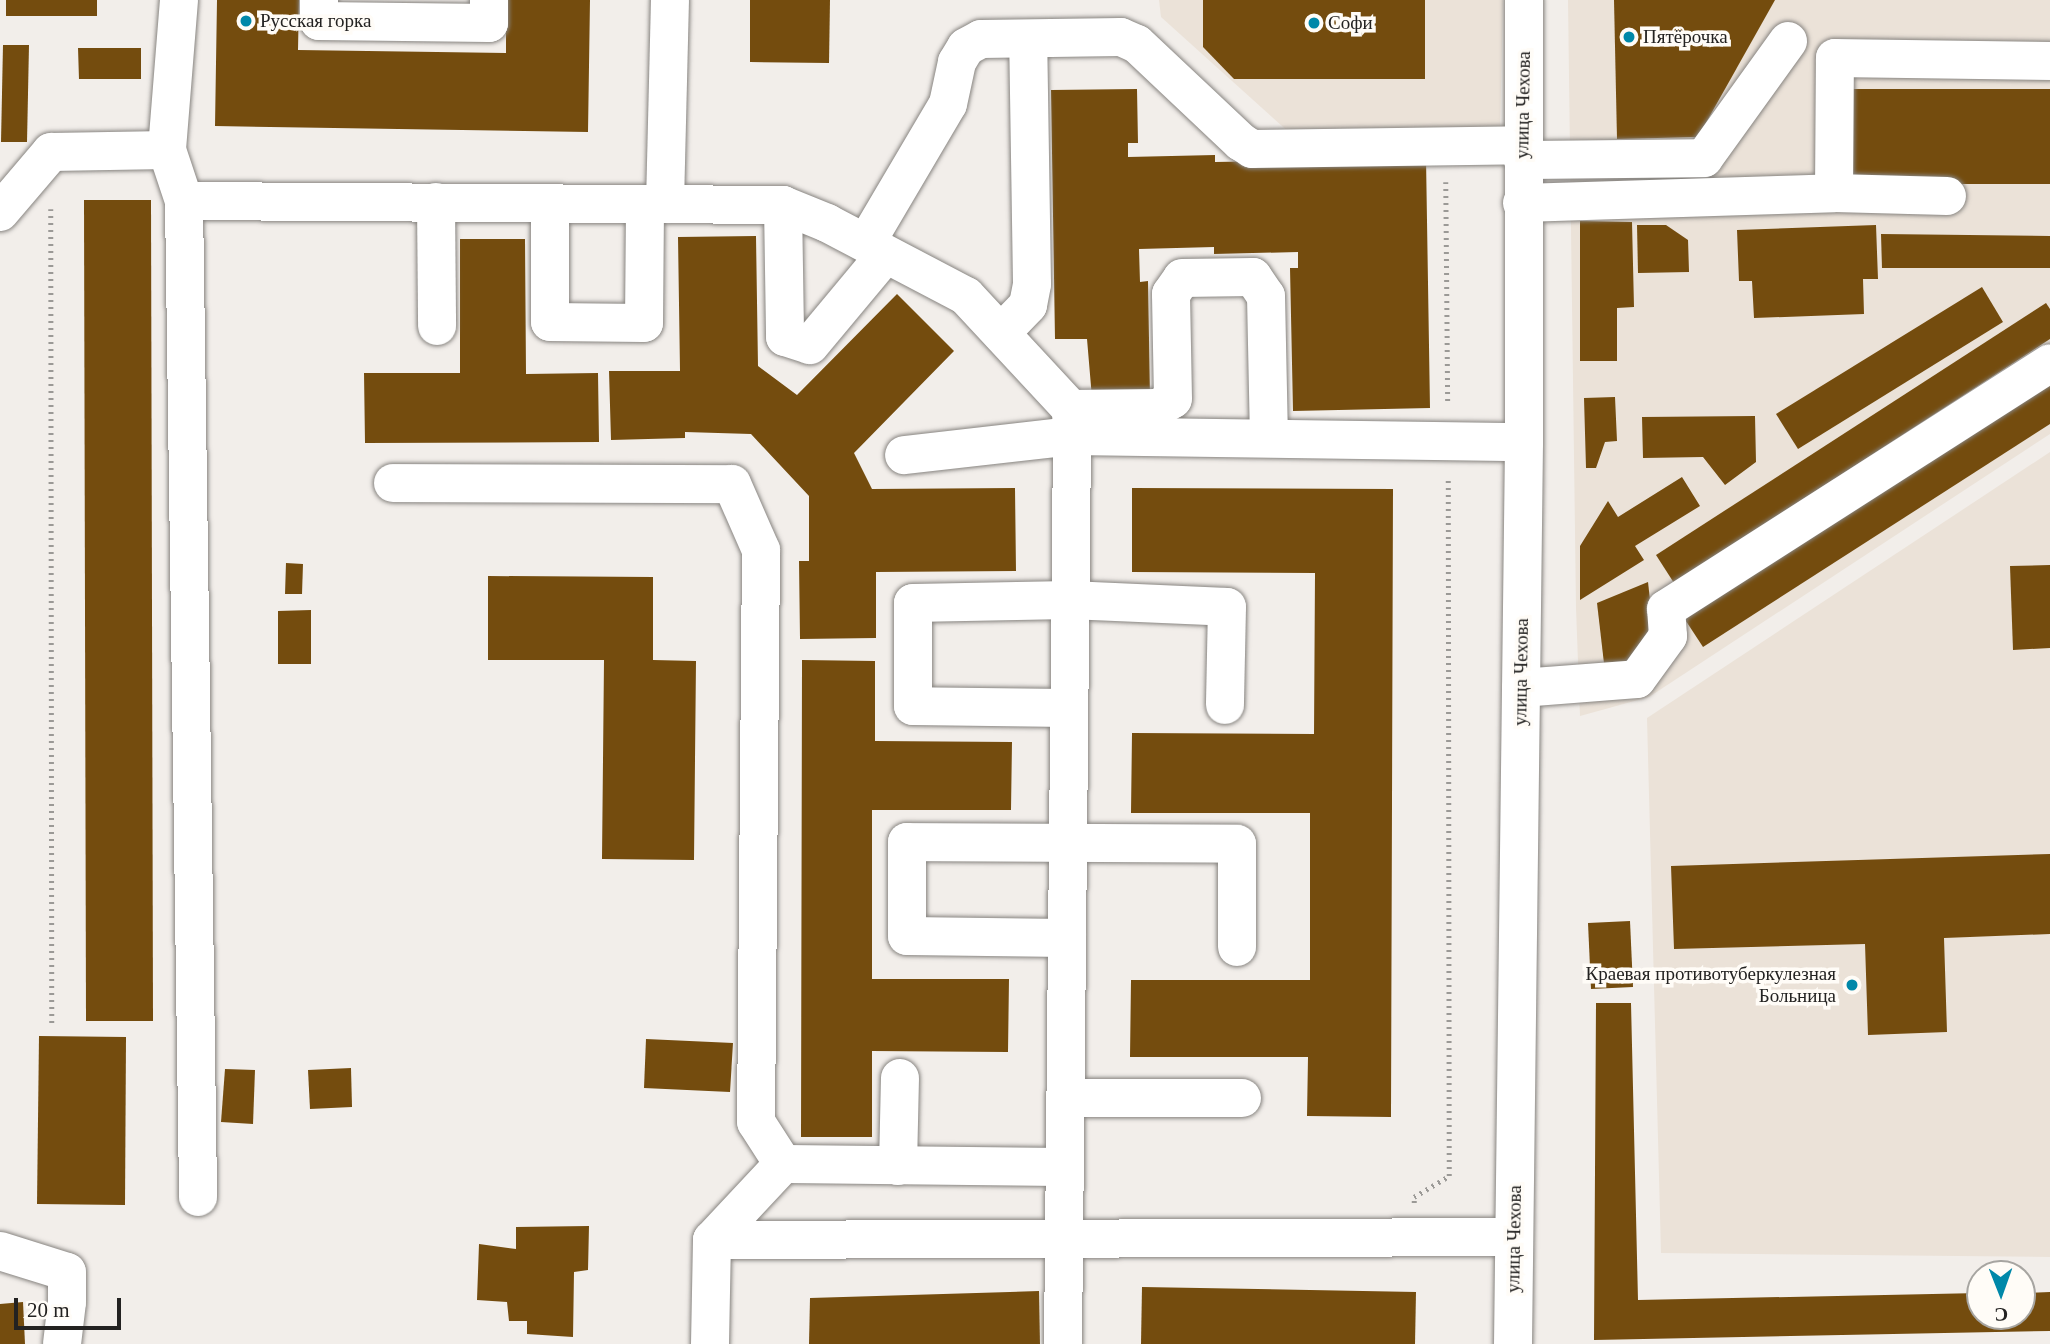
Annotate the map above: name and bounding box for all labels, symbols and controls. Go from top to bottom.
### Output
place label: Русская горка [260,10,371,32]
place label: Софи [1328,12,1373,34]
marker: Русская горка [238,13,254,29]
marker: Софи [1306,15,1322,31]
place label: Пятёрочка [1643,26,1728,48]
marker: Пятёрочка [1621,29,1637,45]
street label: улица Чехова [1511,51,1535,159]
street label: улица Чехова [1509,618,1533,726]
place label: Краевая противотуберкулезная Больница [1586,963,1836,1007]
marker: Краевая противотуберкулезная Больница [1842,975,1862,995]
street label: улица Чехова [1502,1185,1526,1293]
north arrow [1966,1260,2036,1330]
scale bar [18,1284,124,1328]
text: 20 m [27,1298,70,1322]
text: С [1994,1304,2008,1325]

